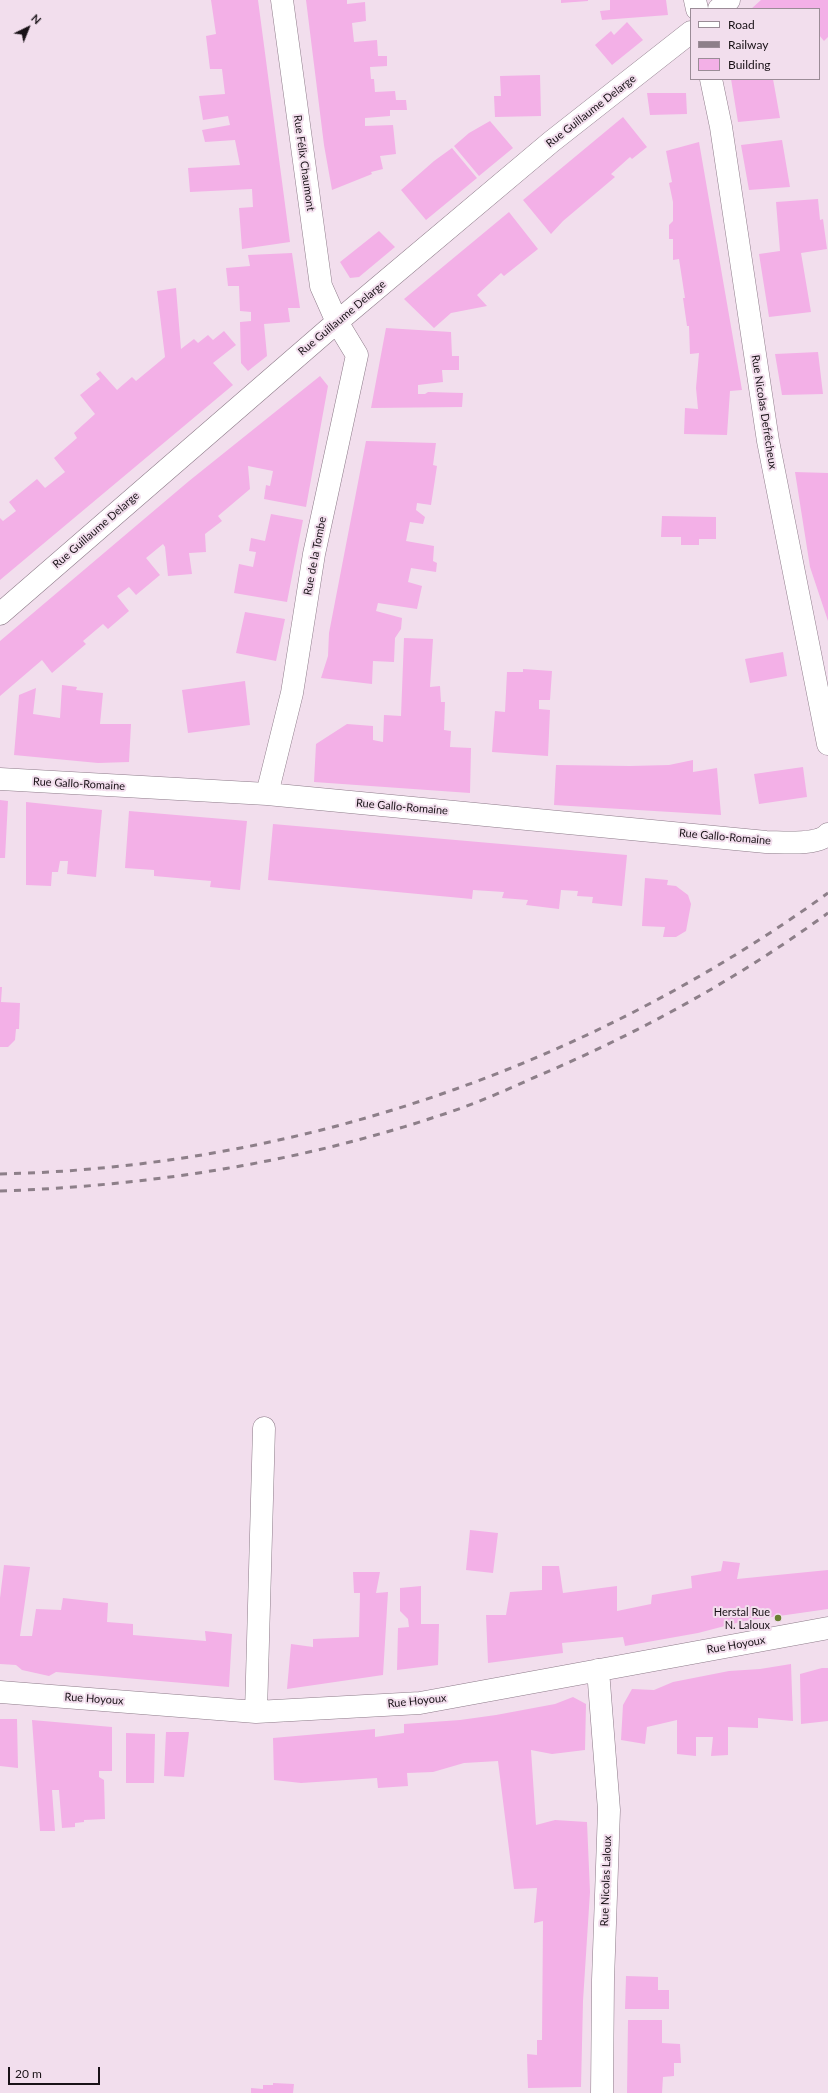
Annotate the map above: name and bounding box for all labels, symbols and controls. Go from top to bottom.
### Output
north arrow [8,8,48,48]
legend [690,8,820,80]
text: N [29,11,44,26]
text: Road [728,17,755,32]
text: Railway [728,37,768,52]
text: Building [728,57,771,72]
street label: Rue Guillaume Delarge [544,72,638,150]
street label: Rue Félix Chaumont [291,114,317,212]
street label: Rue Guillaume Delarge [296,278,388,358]
street label: Rue Nicolas Defrêcheux [748,354,780,470]
street label: Rue Guillaume Delarge [50,489,142,571]
street label: Rue de la Tombe [301,516,329,596]
street label: Rue Gallo-Romaine [33,775,125,793]
street label: Rue Gallo-Romaine [355,796,449,818]
street label: Rue Gallo-Romaine [678,826,772,848]
place label: Herstal Rue N. Laloux [714,1605,770,1631]
marker: Herstal Rue N. Laloux [773,1613,783,1623]
street label: Rue Hoyoux [706,1633,766,1657]
street label: Rue Hoyoux [64,1690,124,1708]
street label: Rue Hoyoux [387,1691,447,1711]
street label: Rue Nicolas Laloux [598,1835,614,1927]
scale bar [10,2059,102,2085]
text: 20 m [15,2066,42,2081]

